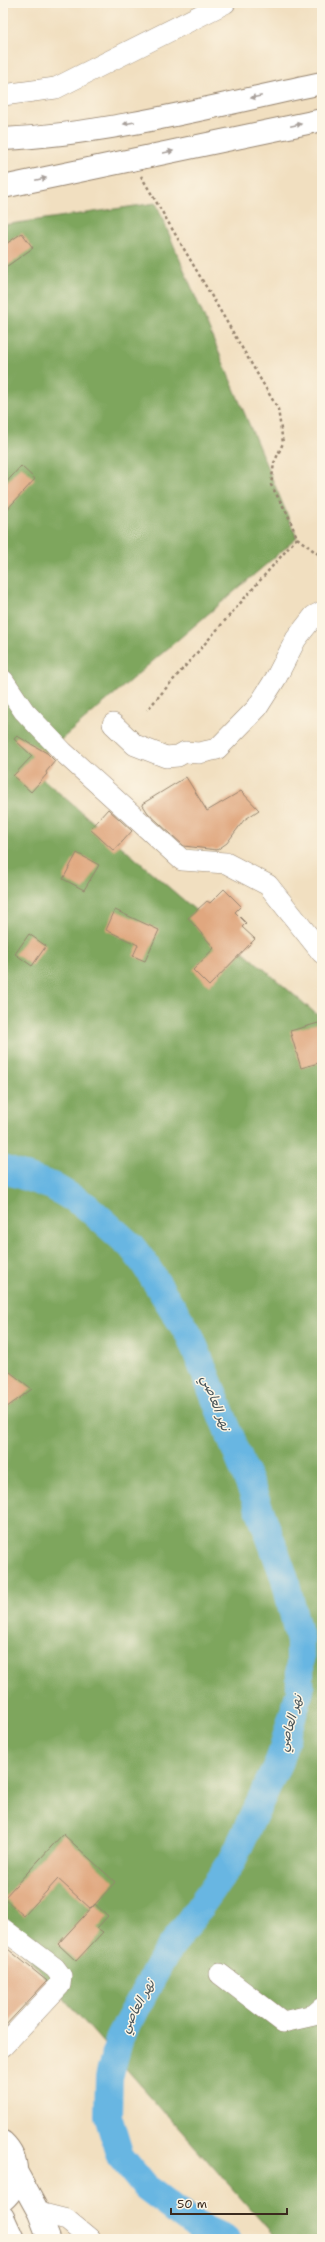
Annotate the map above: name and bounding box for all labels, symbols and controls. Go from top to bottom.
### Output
one-way arrow [250,94,263,100]
one-way arrow [123,121,135,127]
one-way arrow [289,122,302,128]
one-way arrow [162,149,174,155]
one-way arrow [35,176,47,182]
water label: نهر العاصي [195,1373,235,1436]
water label: نهر العاصي [274,1691,309,1754]
water label: نهر العاصي [116,1975,162,2037]
scale bar [171,2190,287,2216]
text: 50 m [177,2196,207,2212]

